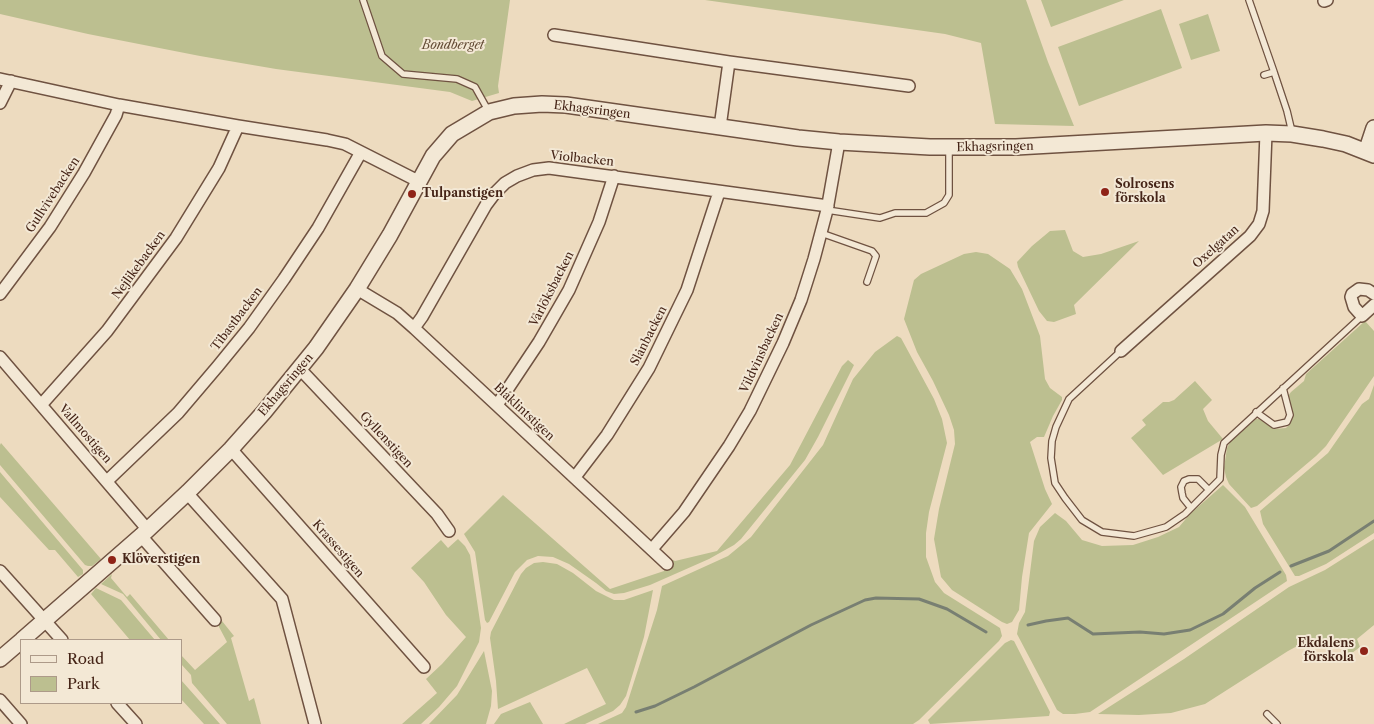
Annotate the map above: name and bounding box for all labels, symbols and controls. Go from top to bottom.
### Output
park label: Bondberget [422,39,484,53]
street label: Ekhagsringen [553,98,631,122]
street label: Ekhagsringen [956,139,1034,155]
street label: Violbacken [550,149,614,169]
street label: Gullvivebacken [23,154,83,236]
place label: Solrosens förskola [1115,178,1174,206]
marker: Solrosens förskola [1099,186,1111,198]
place label: Tulpanstigen [422,187,503,201]
marker: Tulpanstigen [406,188,418,200]
street label: Oxelgatan [1190,222,1242,272]
street label: Nejlikebacken [109,228,169,302]
street label: Vårlöksbacken [527,249,577,329]
street label: Tibastbacken [208,284,266,354]
street label: Slånbacken [628,304,670,368]
street label: Vildvinsbacken [737,311,787,395]
street label: Ekhagsringen [256,351,316,419]
street label: Blåklintstigen [491,380,557,444]
street label: Vallmostigen [56,402,114,466]
street label: Gyllenstigen [356,409,416,471]
street label: Krassestigen [309,517,367,581]
place label: Klöverstigen [122,553,200,567]
marker: Klöverstigen [106,554,118,566]
place label: Ekdalens förskola [1298,637,1354,665]
legend [20,639,182,704]
marker: Ekdalens förskola [1358,645,1370,657]
text: Road [67,649,104,668]
text: Park [67,674,100,693]

